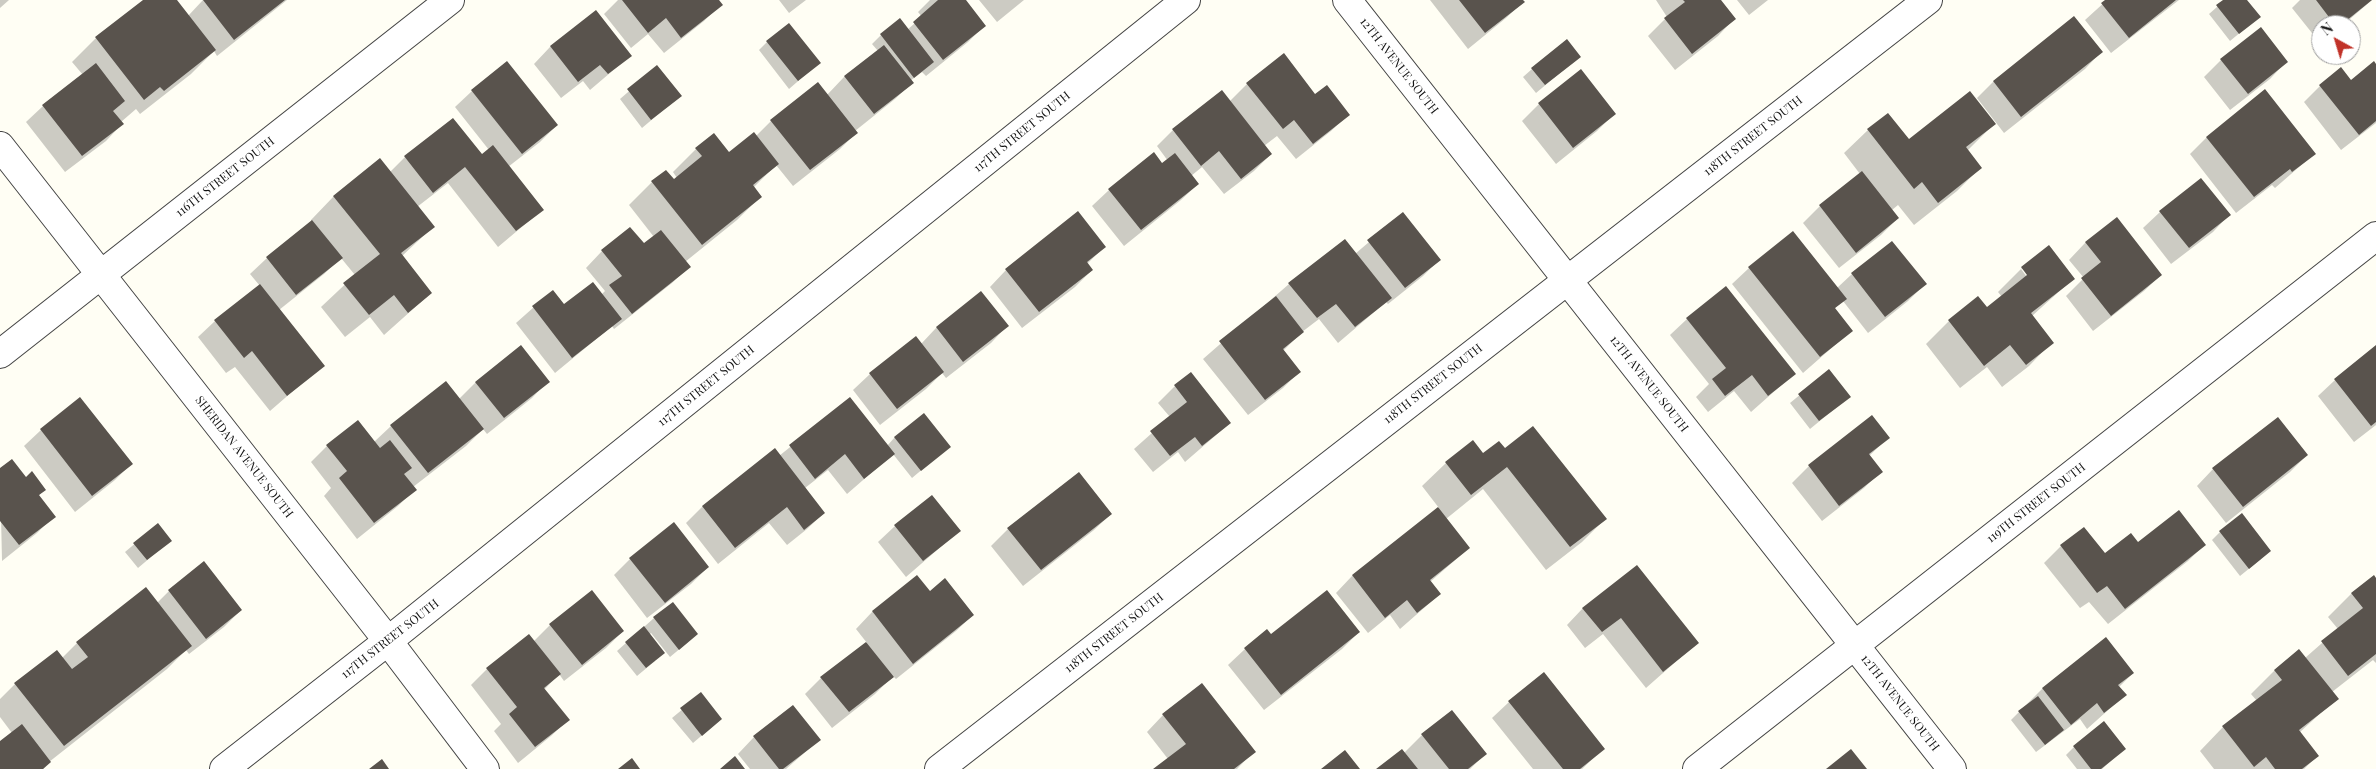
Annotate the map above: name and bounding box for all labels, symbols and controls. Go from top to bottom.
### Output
street label: 12TH AVENUE SOUTH [1357,15,1441,117]
north arrow [2311,15,2361,65]
text: N [2317,18,2337,39]
street label: 117TH STREET SOUTH [971,89,1073,175]
street label: 118TH STREET SOUTH [1701,93,1805,179]
street label: 116TH STREET SOUTH [173,134,277,220]
street label: 12TH AVENUE SOUTH [1607,333,1691,435]
street label: 118TH STREET SOUTH [1381,341,1485,427]
street label: 117TH STREET SOUTH [655,343,757,429]
street label: SHERIDAN AVENUE SOUTH [192,393,296,521]
street label: 119TH STREET SOUTH [1984,460,2088,546]
street label: 118TH STREET SOUTH [1062,590,1166,676]
street label: 117TH STREET SOUTH [338,596,442,682]
street label: 12TH AVENUE SOUTH [1858,652,1942,754]

